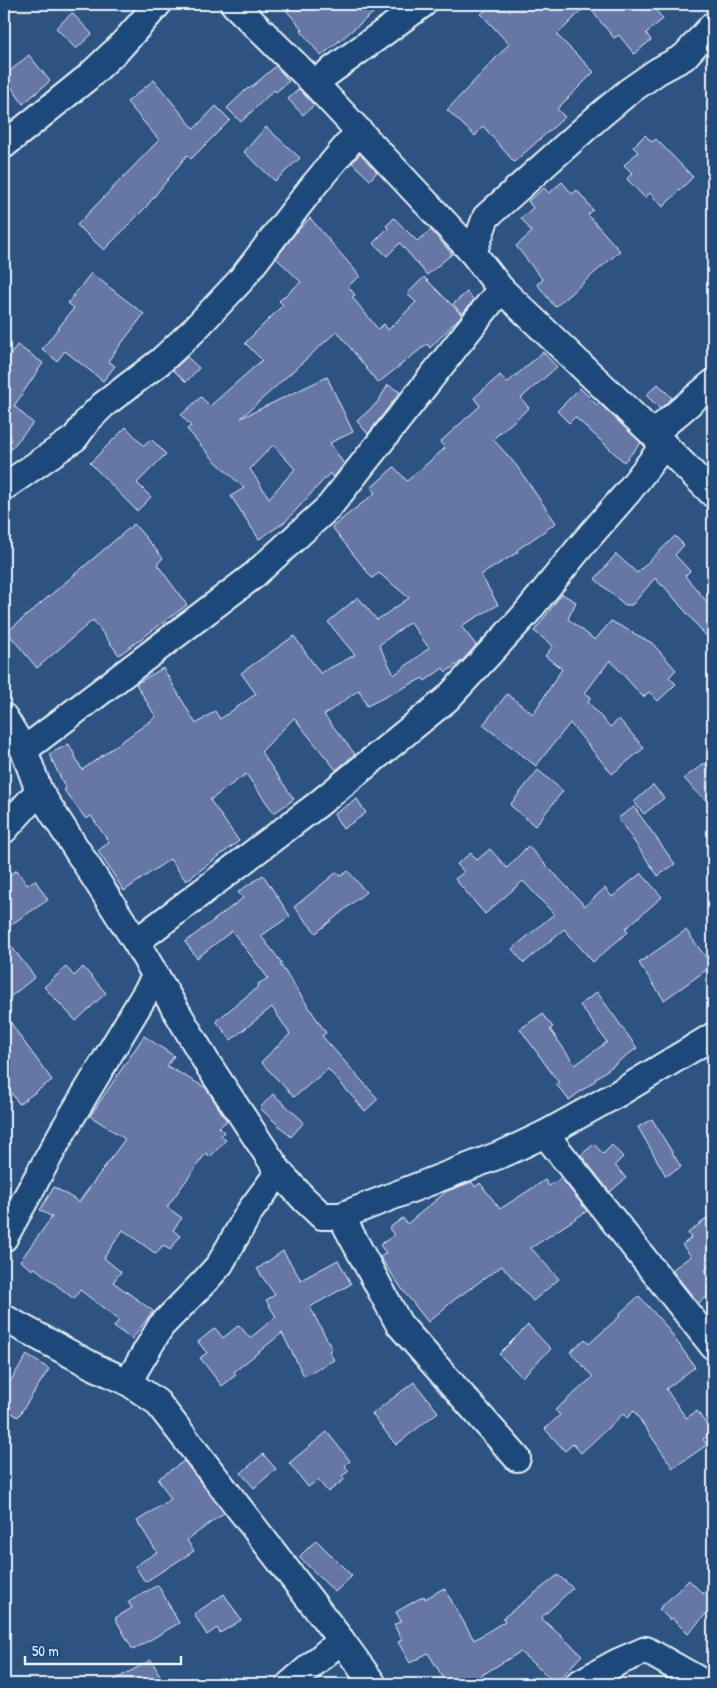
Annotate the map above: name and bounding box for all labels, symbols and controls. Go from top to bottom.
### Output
scale bar [25,1633,181,1665]
text: 50 m [32,1640,59,1661]

